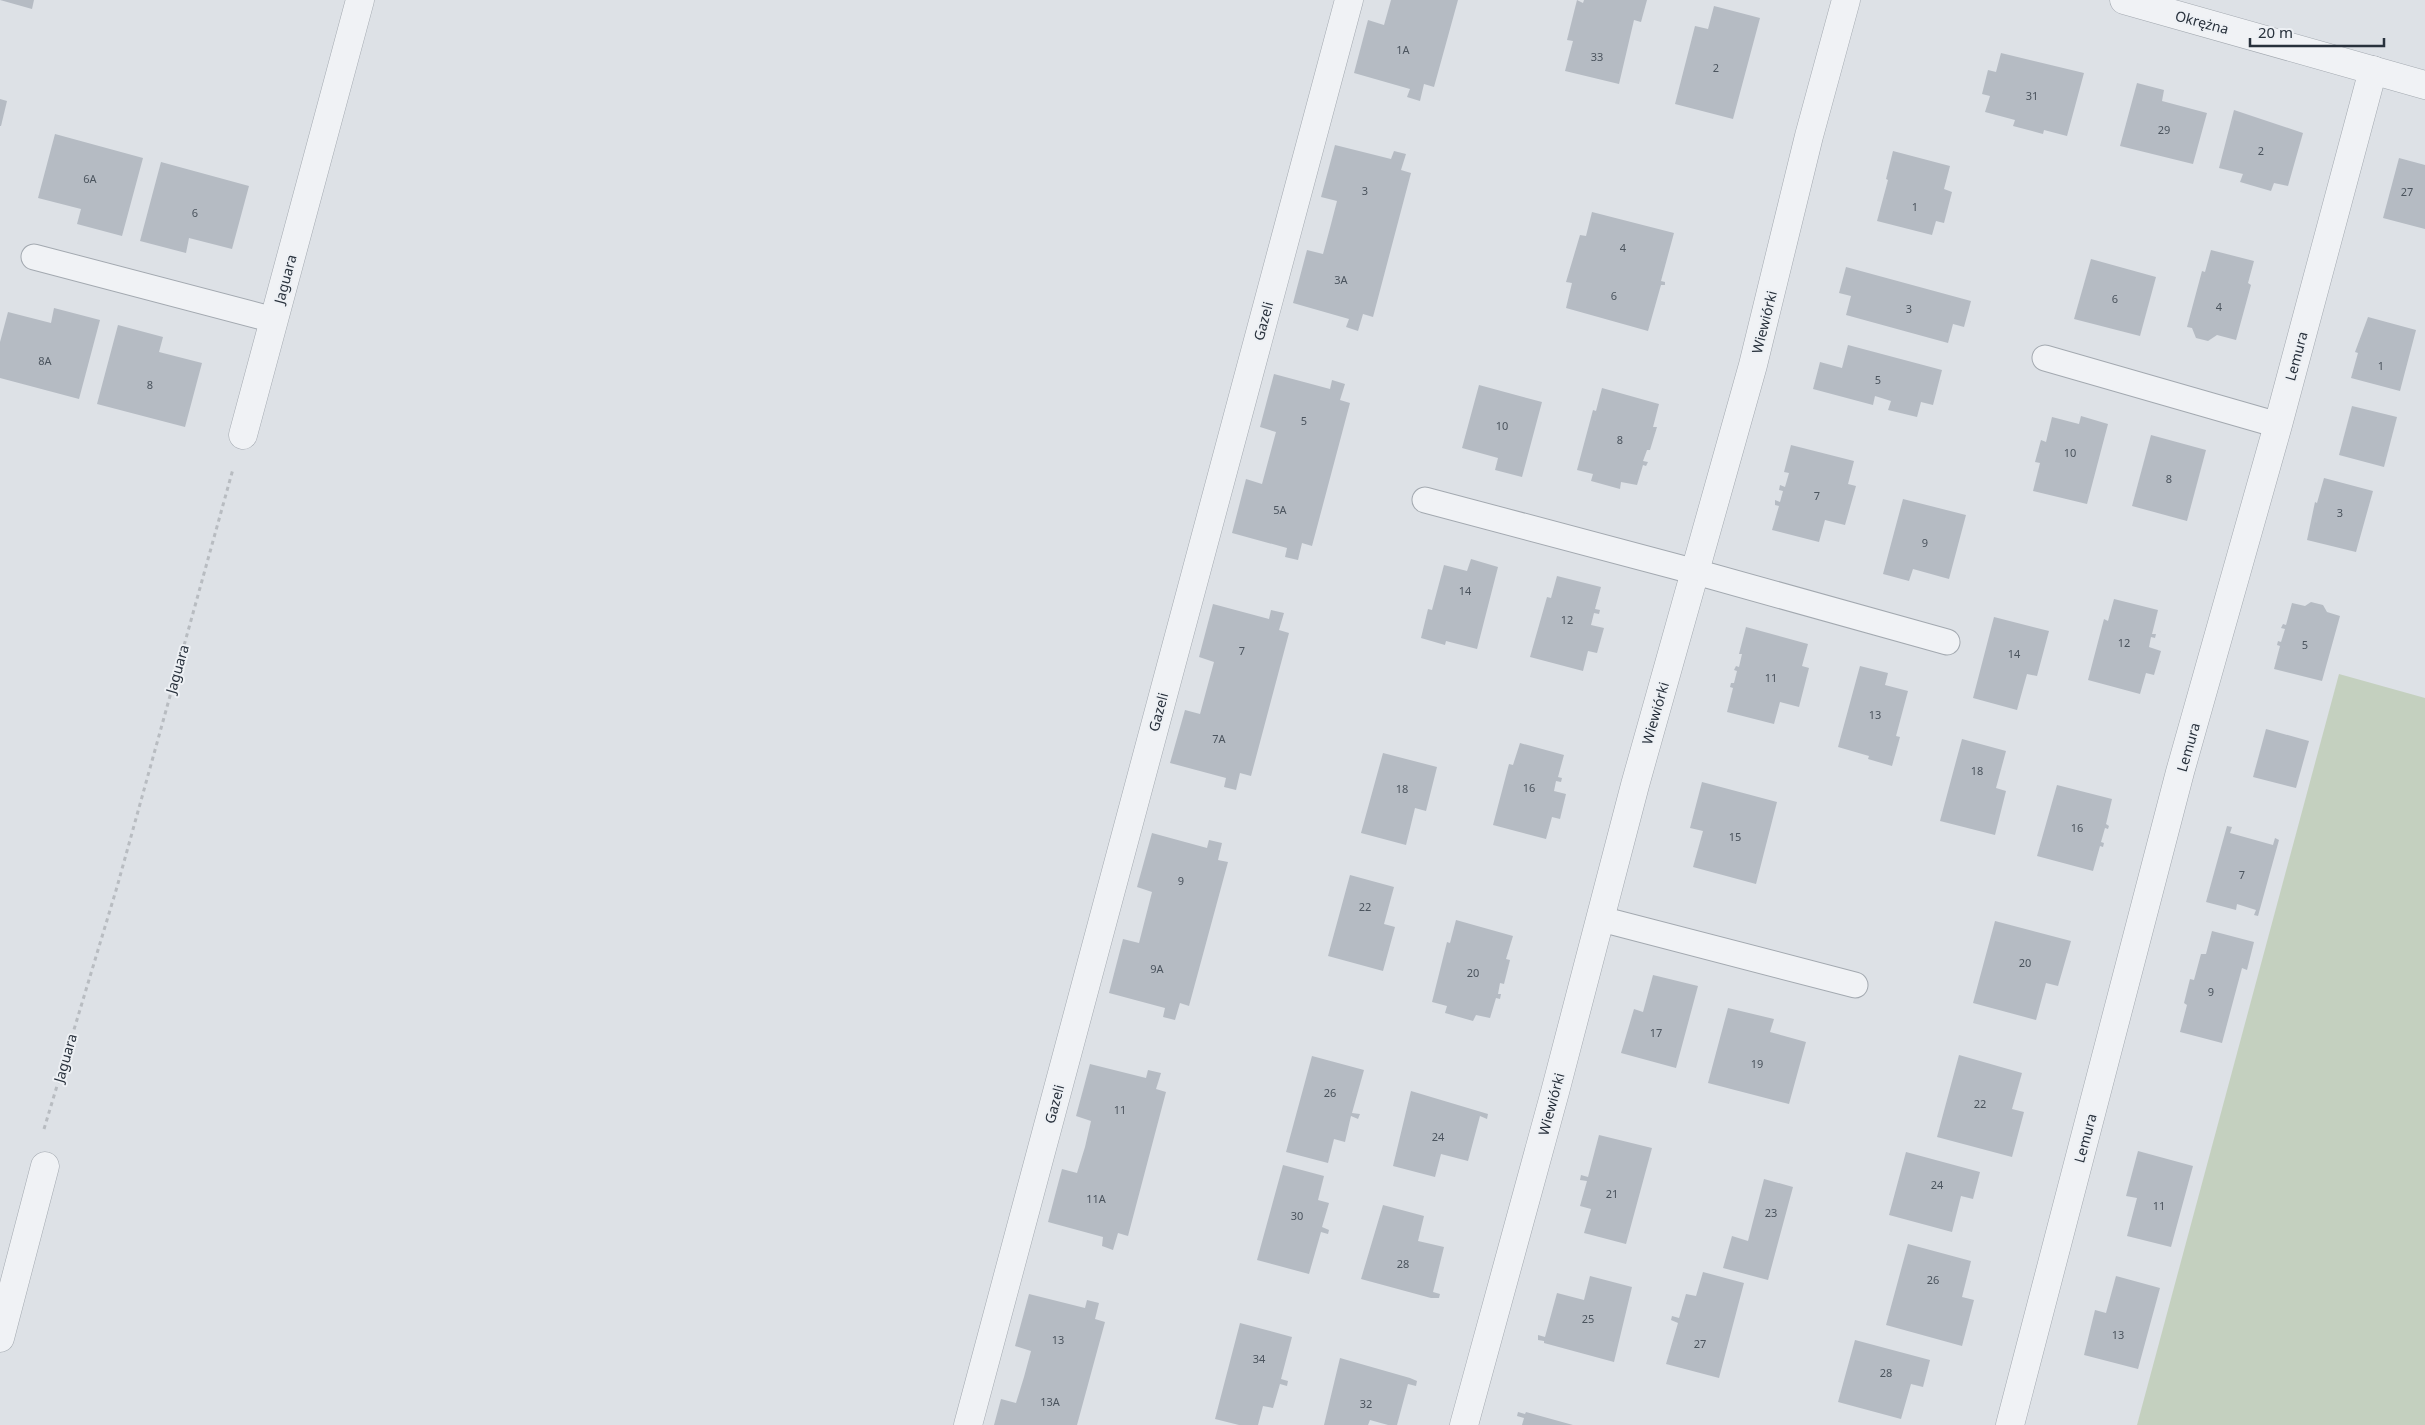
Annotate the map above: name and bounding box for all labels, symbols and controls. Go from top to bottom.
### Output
street label: Okrężna [2173,6,2231,38]
scale bar [2250,15,2384,47]
text: 20 m [2258,22,2293,42]
house number: 1A [1396,42,1411,57]
house number: 33 [1591,49,1603,64]
house number: 2 [1713,60,1719,75]
house number: 31 [2026,88,2038,103]
house number: 29 [2158,122,2170,137]
house number: 2 [2258,143,2264,158]
house number: 6A [83,171,98,186]
house number: 3 [1362,183,1368,198]
house number: 27 [2401,184,2413,199]
house number: 1 [1912,199,1918,214]
house number: 6 [192,205,198,220]
house number: 4 [1620,240,1627,255]
street label: Jaguara [269,252,301,308]
house number: 3A [1334,272,1349,287]
house number: 6 [1611,288,1617,303]
street label: Wiewiórki [1747,289,1781,355]
house number: 6 [2112,291,2118,306]
street label: Gazeli [1249,299,1277,343]
house number: 4 [2216,299,2223,314]
house number: 3 [1906,301,1912,316]
street label: Lemura [2280,329,2312,383]
house number: 8A [38,353,53,368]
house number: 1 [2378,358,2384,373]
house number: 5 [1875,372,1881,387]
house number: 8 [147,377,153,392]
house number: 5 [1301,413,1307,428]
house number: 10 [1496,418,1508,433]
house number: 8 [1617,432,1623,447]
house number: 10 [2064,445,2076,460]
house number: 8 [2166,471,2172,486]
house number: 7 [1814,488,1820,503]
house number: 5A [1273,502,1288,517]
house number: 3 [2337,505,2343,520]
house number: 9 [1922,535,1928,550]
house number: 14 [1459,583,1472,598]
house number: 12 [1561,612,1573,627]
house number: 12 [2118,635,2130,650]
house number: 5 [2302,637,2308,652]
street label: Jaguara [160,642,193,698]
house number: 7 [1239,643,1245,658]
house number: 14 [2008,646,2021,661]
house number: 11 [1765,670,1777,685]
street label: Wiewiórki [1637,680,1673,746]
street label: Gazeli [1144,690,1172,734]
house number: 13 [1869,707,1881,722]
street label: Lemura [2172,720,2204,774]
house number: 7A [1212,731,1227,746]
house number: 18 [1971,763,1983,778]
house number: 16 [1523,780,1535,795]
house number: 18 [1396,781,1408,796]
house number: 16 [2071,820,2083,835]
house number: 15 [1729,829,1741,844]
house number: 7 [2239,867,2245,882]
house number: 9 [1178,873,1184,888]
house number: 22 [1359,899,1371,914]
house number: 20 [2019,955,2031,970]
house number: 9A [1150,961,1165,976]
house number: 20 [1467,965,1479,980]
house number: 9 [2208,984,2214,999]
house number: 17 [1650,1025,1662,1040]
street label: Jaguara [48,1031,81,1087]
house number: 19 [1751,1056,1763,1071]
street label: Wiewiórki [1534,1071,1568,1137]
street label: Gazeli [1040,1082,1068,1126]
house number: 26 [1324,1085,1336,1100]
house number: 22 [1974,1096,1986,1111]
house number: 11 [1114,1102,1126,1117]
street label: Lemura [2069,1111,2101,1165]
house number: 24 [1432,1129,1445,1144]
house number: 24 [1931,1177,1944,1192]
house number: 21 [1606,1186,1618,1201]
house number: 11A [1086,1191,1107,1206]
house number: 11 [2153,1198,2165,1213]
house number: 23 [1765,1205,1777,1220]
house number: 30 [1291,1208,1303,1223]
house number: 28 [1397,1256,1409,1271]
house number: 26 [1927,1272,1939,1287]
house number: 25 [1582,1311,1594,1326]
house number: 13 [2112,1327,2124,1342]
house number: 13 [1052,1332,1064,1347]
house number: 27 [1694,1336,1706,1351]
house number: 34 [1253,1351,1266,1366]
house number: 28 [1880,1365,1892,1380]
house number: 13A [1040,1394,1061,1409]
house number: 32 [1360,1396,1372,1411]

